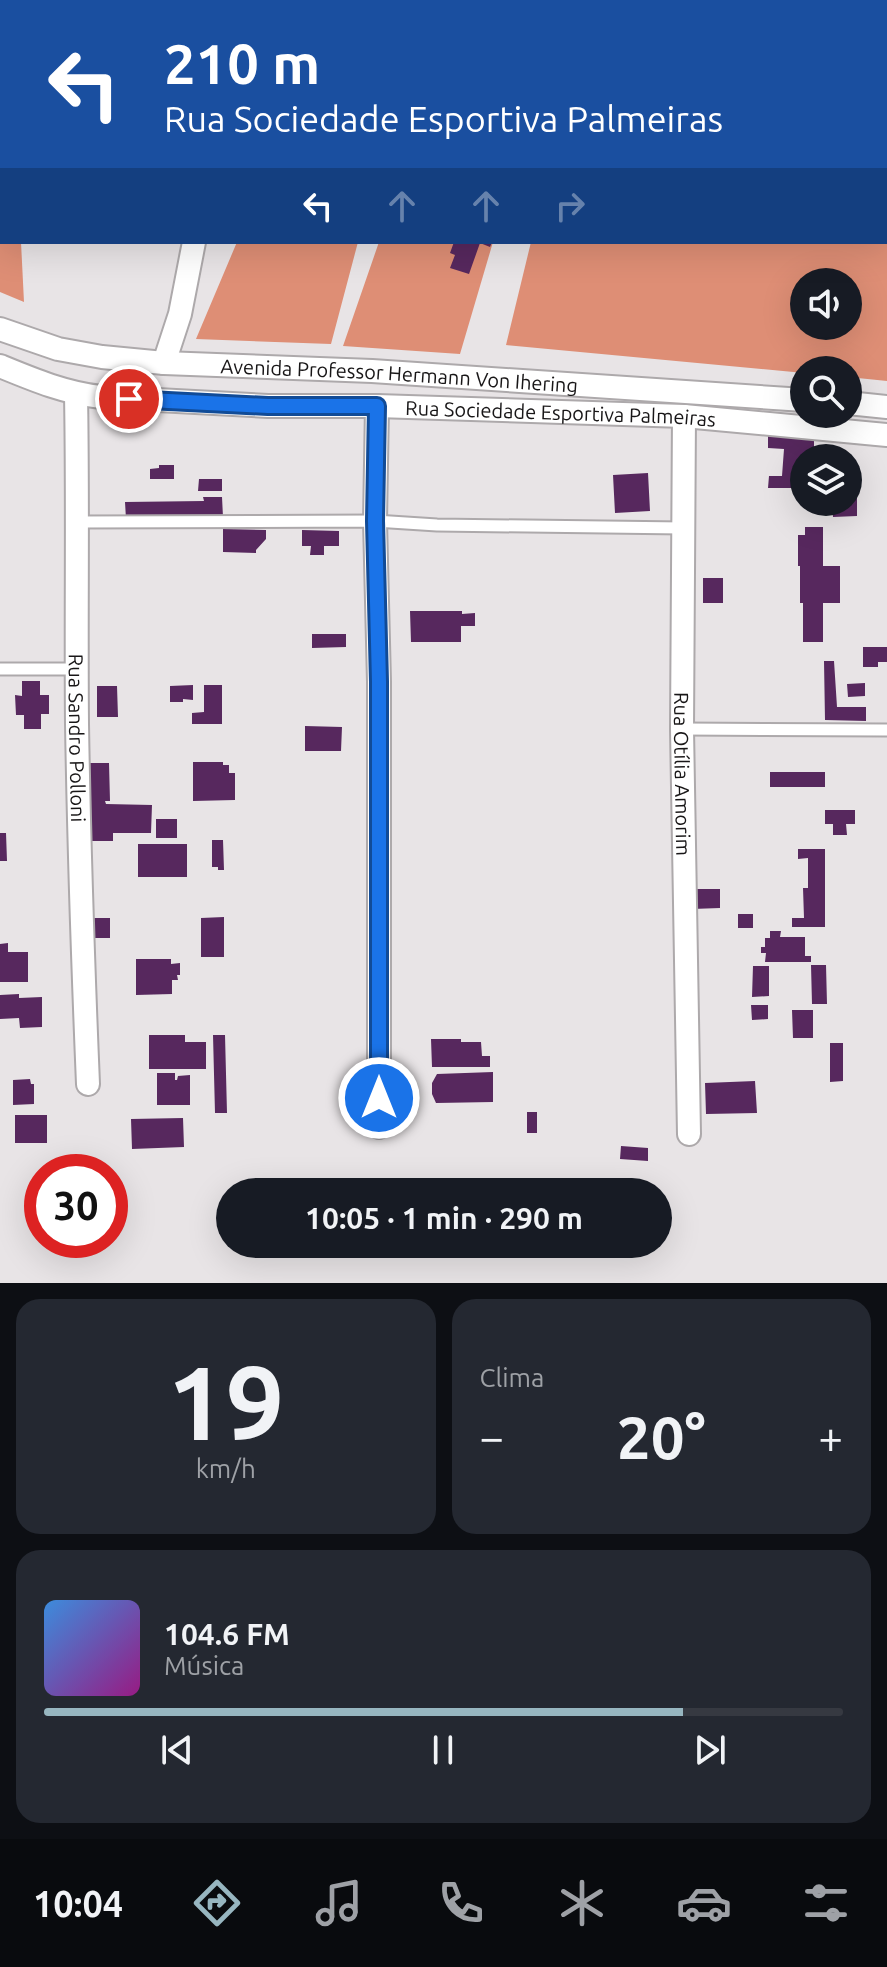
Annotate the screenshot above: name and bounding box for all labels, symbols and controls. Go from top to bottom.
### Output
icon: left [32,32,136,136]
text: 210 m [164,32,320,95]
text: Rua Sociedade Esportiva Palmeiras [164,98,723,139]
icon: left [296,184,340,228]
icon: ahead [380,184,424,228]
icon: ahead [464,184,508,228]
icon: right [548,184,592,228]
map controls [790,268,862,516]
button: sound [790,268,862,340]
street label: Avenida Professor Hermann Von Ihering [220,354,579,396]
button: search [790,356,862,428]
pin [95,365,163,433]
icon: arrive [107,377,151,421]
street label: Rua Sociedade Esportiva Palmeiras [405,395,717,430]
button: layers [790,444,862,516]
street label: Rua Sandro Polloni [65,654,91,822]
street label: Rua Otília Amorim [670,692,696,856]
position arrow [337,1056,421,1140]
speed limit sign: 30 [24,1154,128,1258]
text: 10:05 · 1 min · 290 m [305,1201,583,1235]
text: 19 [167,1343,284,1460]
text: Clima [480,1363,544,1392]
text: 20° [617,1403,706,1470]
text: − [480,1412,504,1461]
text: + [818,1412,843,1461]
text: km/h [196,1454,256,1483]
text: 104.6 FM [164,1617,290,1651]
text: Música [164,1651,244,1680]
icon: previous [155,1728,199,1772]
icon: pause [421,1728,465,1772]
icon: next [688,1728,732,1772]
icon: directions [189,1875,245,1931]
icon: music [311,1875,367,1931]
icon: phone [433,1875,489,1931]
icon: climate [554,1875,610,1931]
icon: car [676,1875,732,1931]
icon: filters [798,1875,854,1931]
text: 10:04 [33,1883,123,1924]

